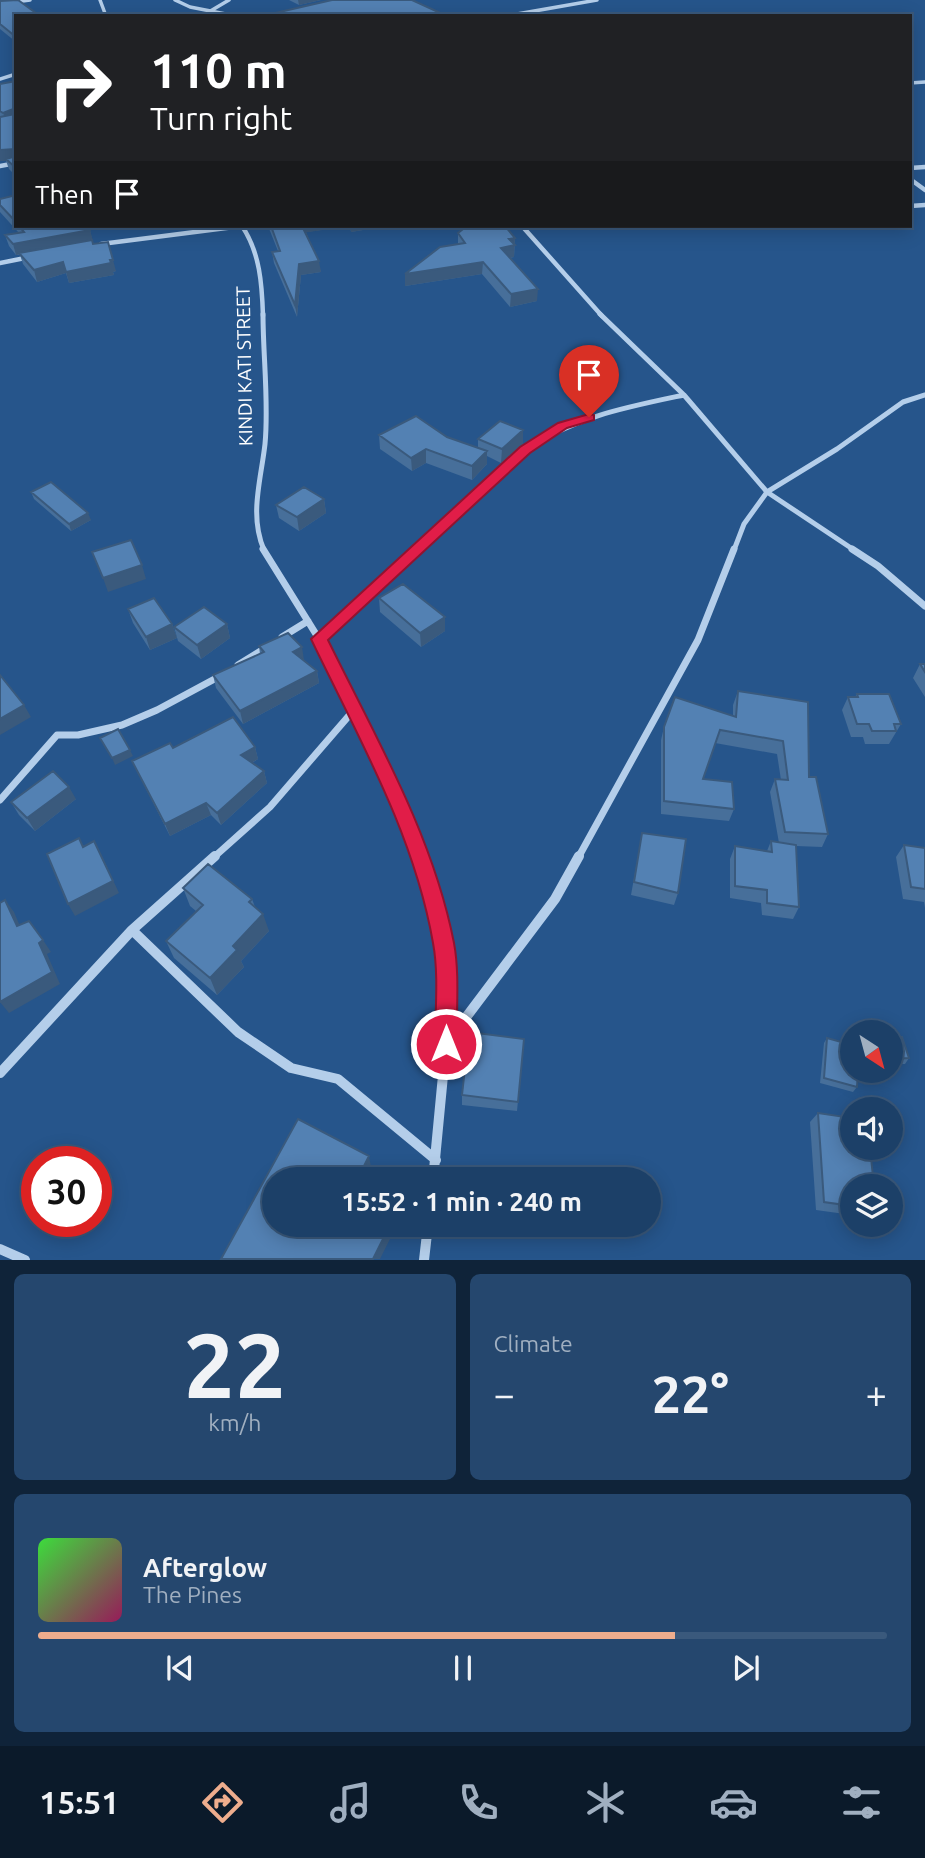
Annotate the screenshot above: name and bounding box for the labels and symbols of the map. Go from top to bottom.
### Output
street label: KINDI KATI STREET [232,285,256,446]
pin [559,345,619,417]
position arrow [409,1007,483,1081]
north arrow [840,1020,903,1083]
speed limit sign: 30 [21,1146,112,1237]

